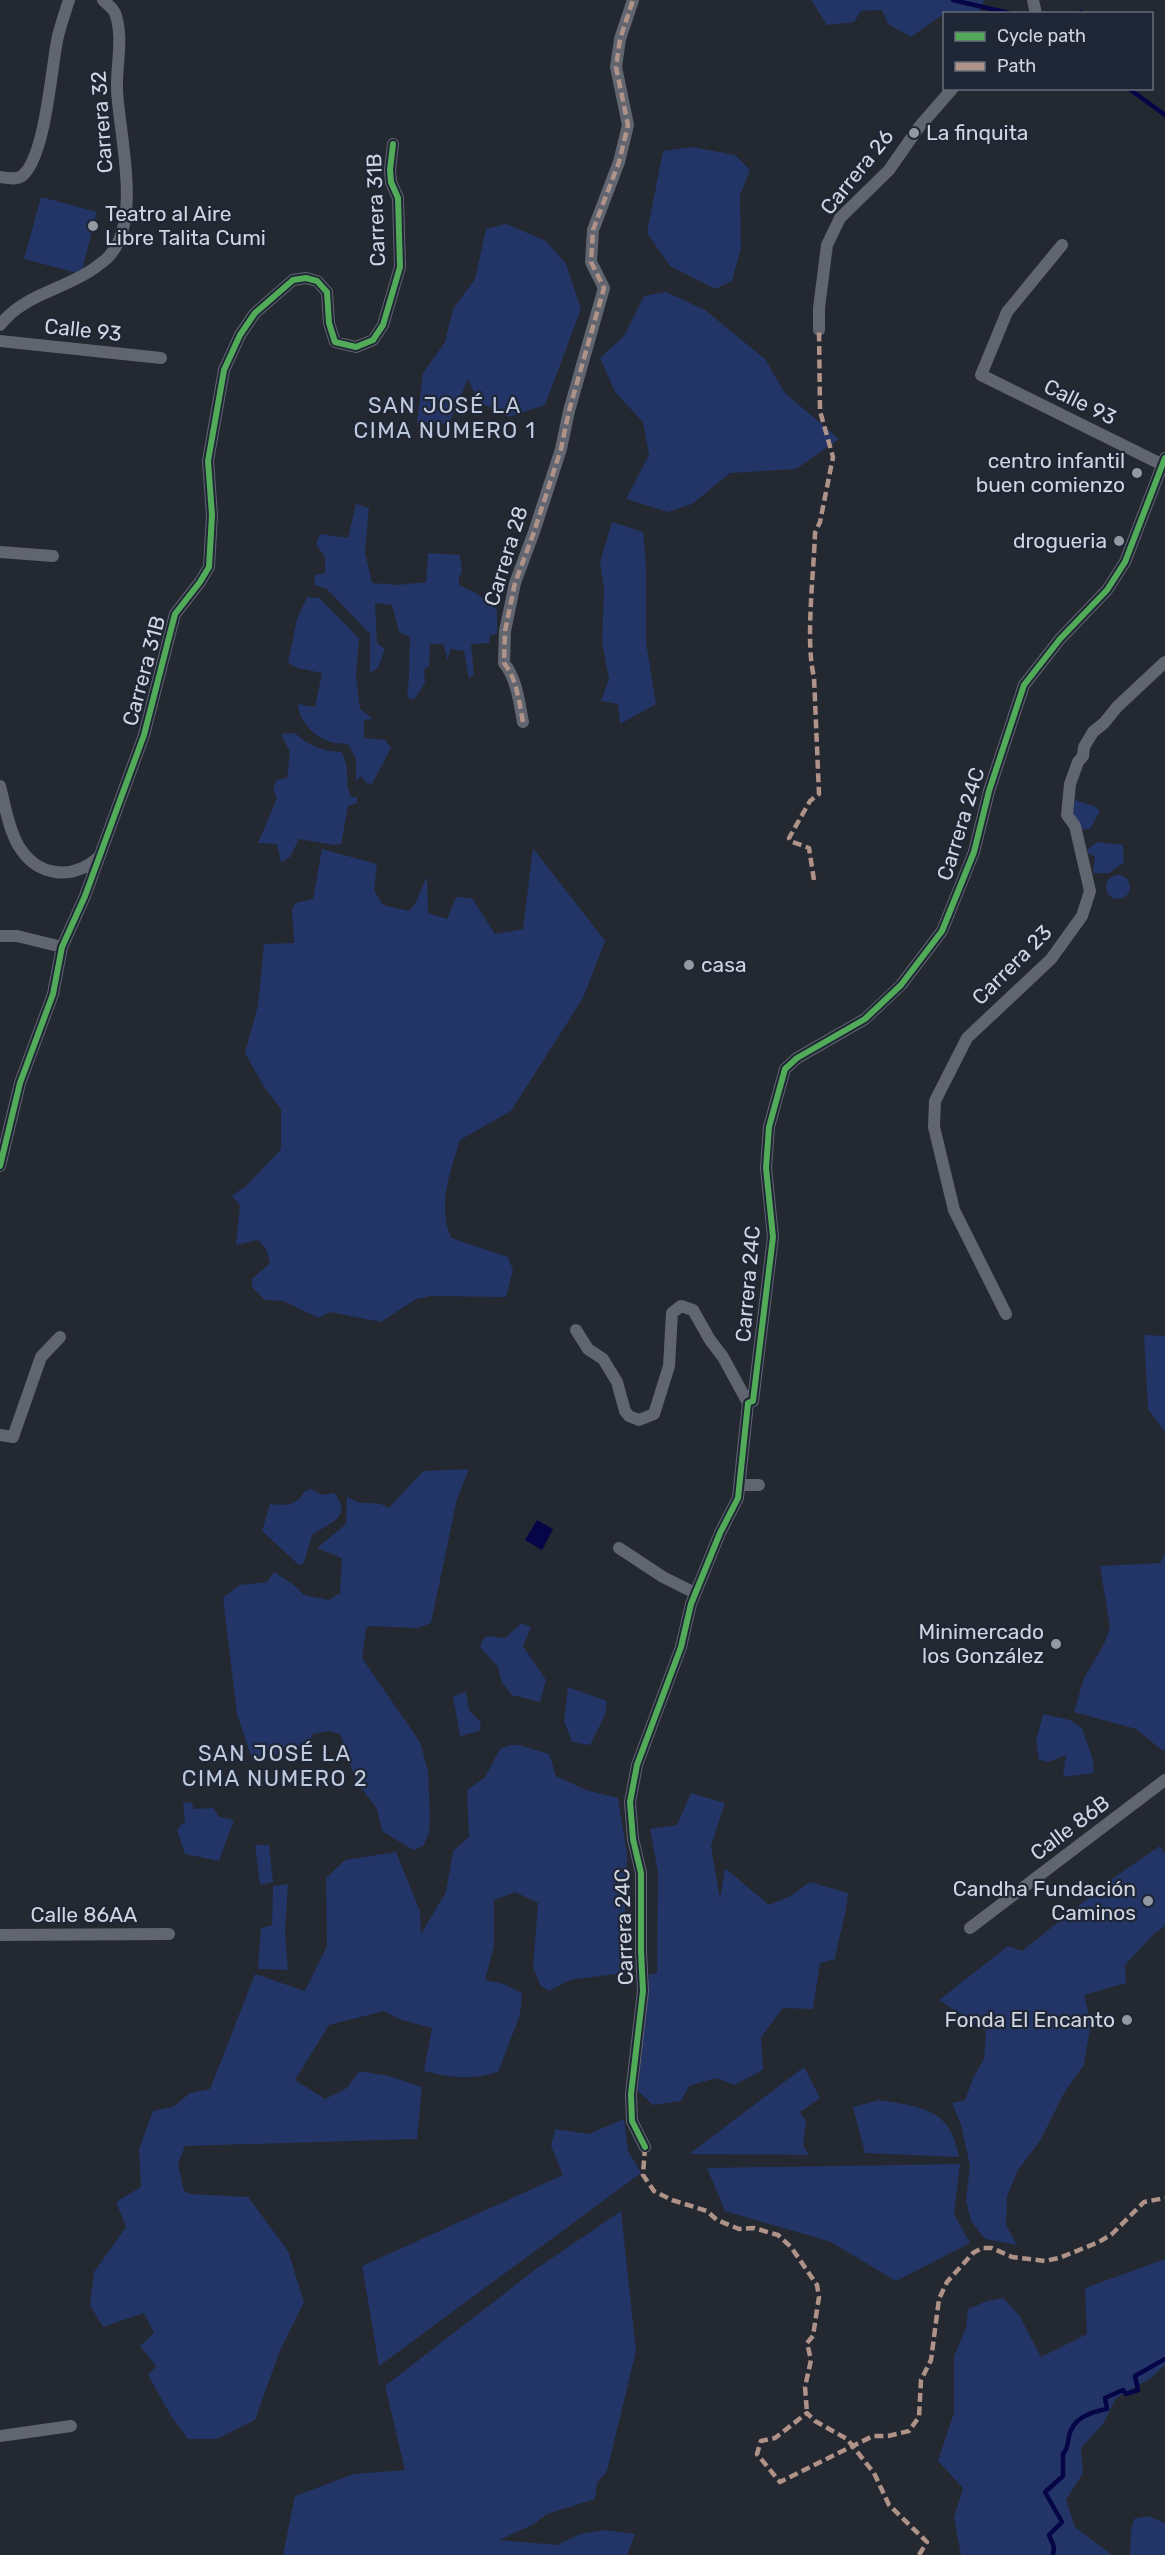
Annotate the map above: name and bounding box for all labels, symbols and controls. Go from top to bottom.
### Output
legend [943,12,1153,90]
text: Cycle path [997,25,1086,47]
text: Path [997,55,1036,77]
street label: Carrera 32 [85,70,118,174]
place label: La finquita [926,120,1028,145]
street label: Carrera 26 [815,124,899,219]
marker: La finquita [907,126,921,140]
street label: Carrera 31B [361,153,390,267]
place label: Teatro al Aire Libre Talita Cumi [105,201,266,250]
marker: Teatro al Aire Libre Talita Cumi [86,219,100,233]
street label: Calle 93 [43,313,123,346]
street label: Calle 93 [1040,373,1121,430]
district label: SAN JOSÉ LA CIMA NUMERO 1 [354,392,536,444]
place label: centro infantil buen comienzo [976,448,1125,497]
marker: centro infantil buen comienzo [1130,466,1144,480]
street label: Carrera 28 [478,503,533,609]
place label: drogueria [1013,528,1107,553]
marker: drogueria [1112,534,1126,548]
street label: Carrera 31B [117,613,170,729]
street label: Carrera 24C [931,764,990,883]
street label: Carrera 23 [967,920,1057,1010]
place label: casa [701,952,747,977]
marker: casa [682,958,696,972]
street label: Carrera 24C [730,1225,765,1343]
place label: Minimercado los González [918,1619,1044,1668]
marker: Minimercado los González [1049,1637,1063,1651]
district label: SAN JOSÉ LA CIMA NUMERO 2 [182,1740,368,1792]
street label: Calle 86B [1025,1790,1114,1865]
street label: Carrera 24C [609,1868,638,1986]
place label: Candha Fundación Caminos [953,1876,1136,1925]
marker: Candha Fundación Caminos [1141,1894,1155,1908]
street label: Calle 86AA [31,1902,137,1927]
place label: Fonda El Encanto [945,2007,1115,2032]
marker: Fonda El Encanto [1120,2013,1134,2027]

